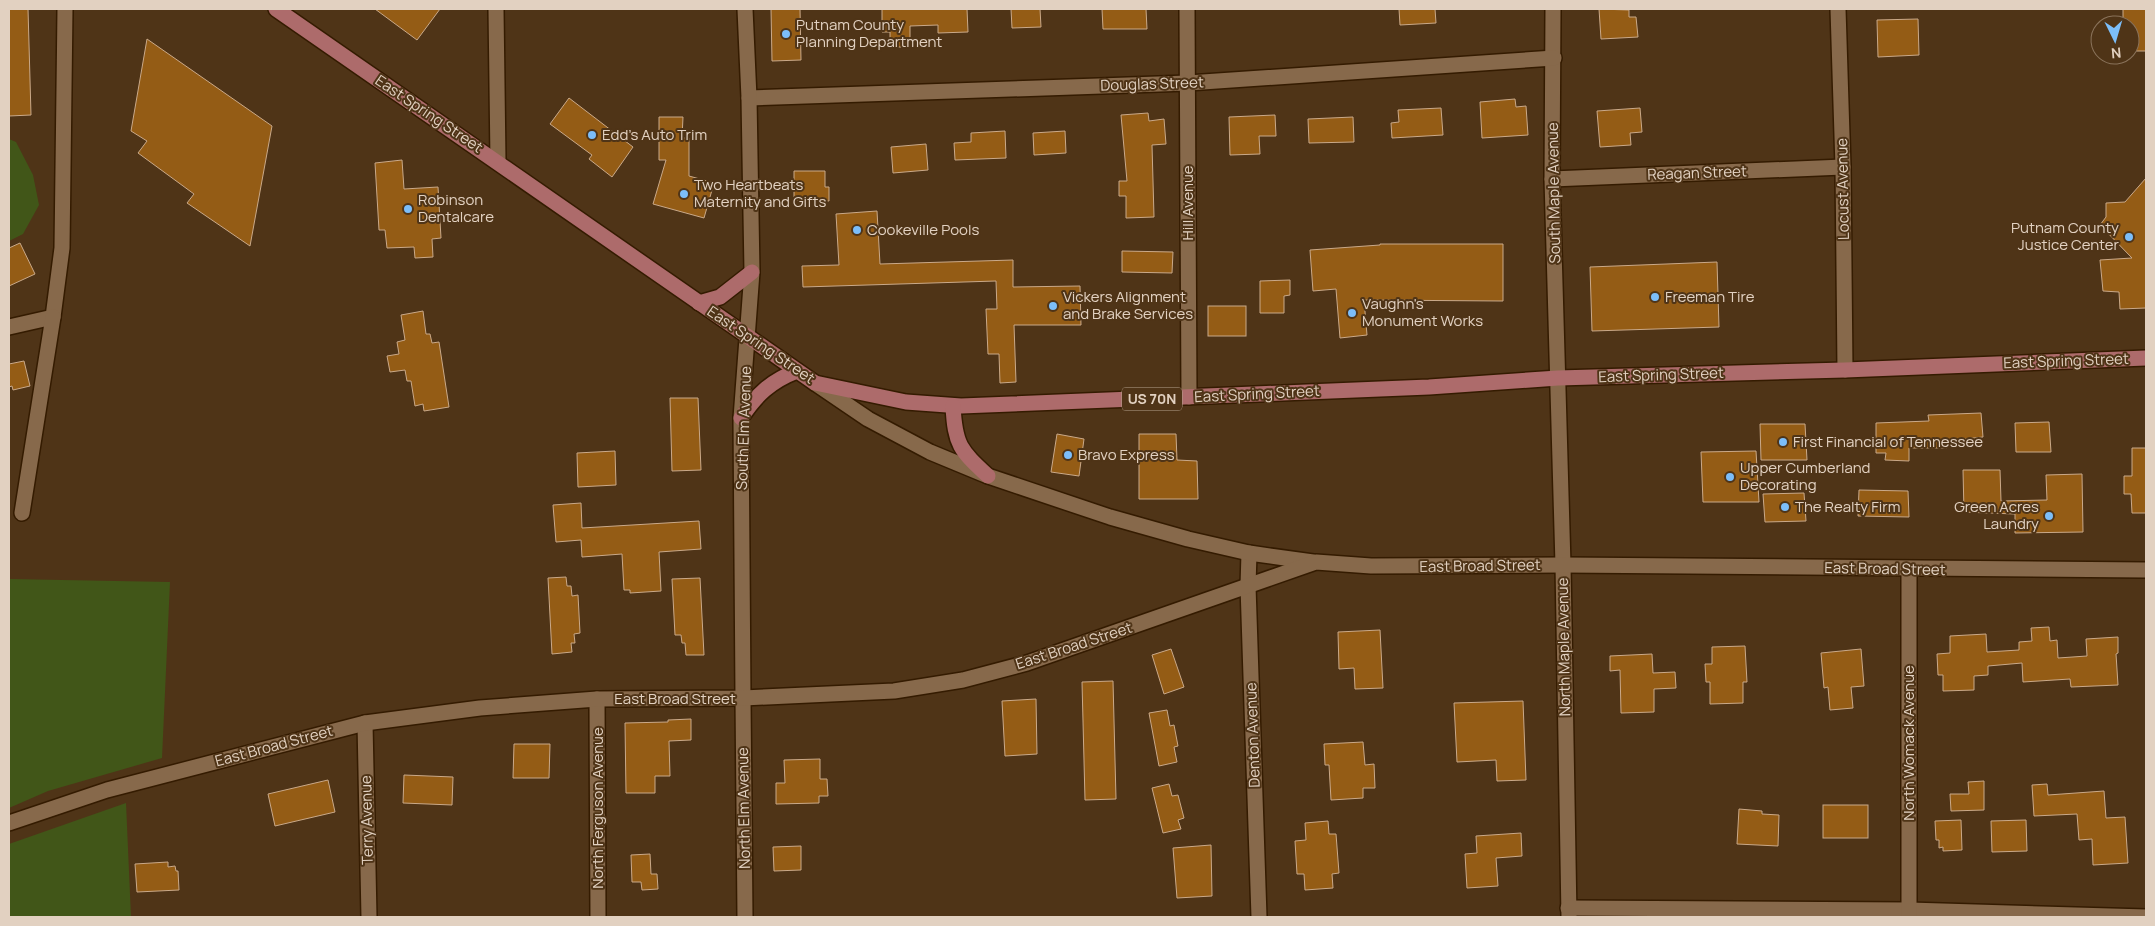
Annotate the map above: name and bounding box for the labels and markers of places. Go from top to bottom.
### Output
place label: Putnam County Planning Department [796,14,942,52]
marker: Putnam County Planning Department [780,28,792,40]
place label: Edd's Auto Trim [602,124,707,145]
marker: Edd's Auto Trim [586,129,598,141]
place label: Two Heartbeats Maternity and Gifts [694,174,826,212]
marker: Two Heartbeats Maternity and Gifts [678,188,690,200]
place label: Robinson Dentalcare [418,189,494,227]
marker: Robinson Dentalcare [402,203,414,215]
place label: Putnam County Justice Center [2011,217,2120,255]
place label: Cookeville Pools [867,219,979,240]
marker: Cookeville Pools [851,224,863,236]
marker: Putnam County Justice Center [2123,231,2135,243]
place label: Vickers Alignment and Brake Services [1063,286,1193,324]
place label: Freeman Tire [1665,286,1755,307]
marker: Freeman Tire [1649,291,1661,303]
place label: Vaughn's Monument Works [1362,293,1483,331]
marker: Vickers Alignment and Brake Services [1047,300,1059,312]
marker: Vaughn's Monument Works [1346,307,1358,319]
place label: First Financial of Tennessee [1793,431,1983,452]
marker: First Financial of Tennessee [1777,436,1789,448]
place label: Bravo Express [1078,444,1175,465]
marker: Bravo Express [1062,449,1074,461]
place label: Upper Cumberland Decorating [1740,457,1870,495]
marker: Upper Cumberland Decorating [1724,471,1736,483]
place label: The Realty Firm [1795,496,1900,517]
place label: Green Acres Laundry [1954,496,2039,534]
marker: The Realty Firm [1779,501,1791,513]
marker: Green Acres Laundry [2043,510,2055,522]

